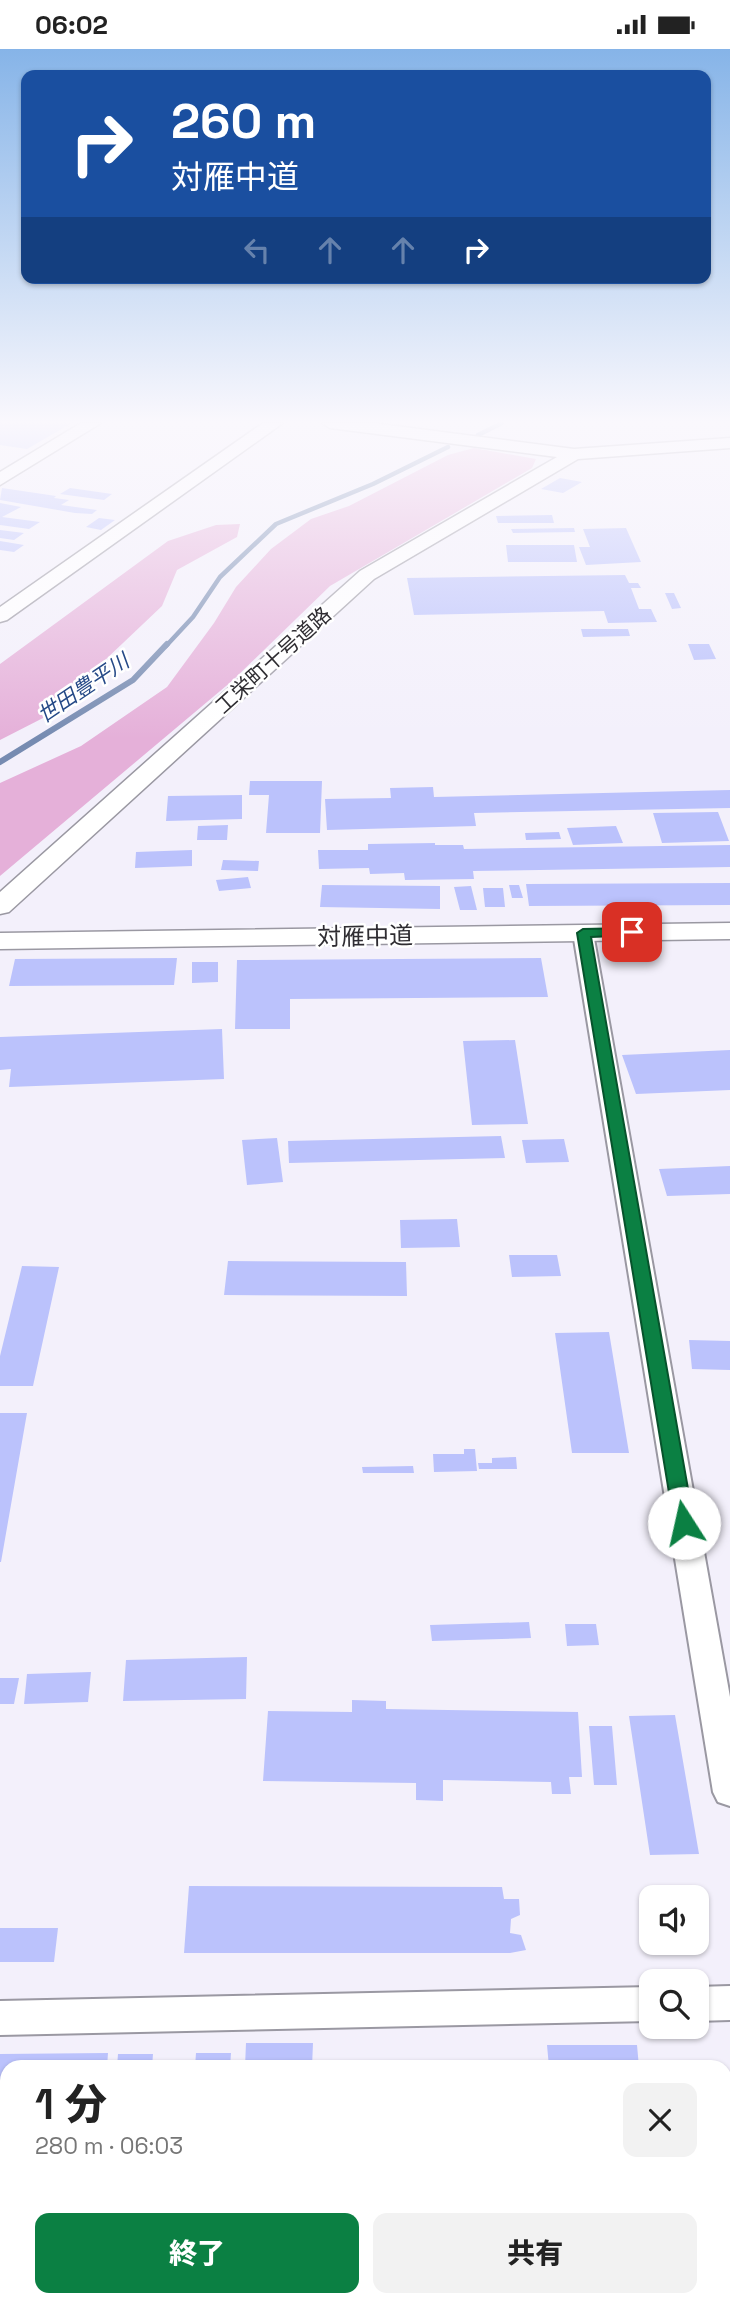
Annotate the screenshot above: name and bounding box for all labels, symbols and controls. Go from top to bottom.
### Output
text: 06:02 [35,8,108,42]
text: 260 m [171,90,316,152]
icon: right [56,98,147,189]
text: 対雁中道 [171,157,299,197]
icon: left [238,231,276,269]
icon: ahead [311,231,349,269]
icon: ahead [384,231,422,269]
icon: right [457,231,495,269]
street label: 工栄町十号道路 [209,601,337,719]
water label: 世田豊平川 [32,646,136,729]
pin [602,902,662,962]
icon: arrive [613,913,651,951]
street label: 対雁中道 [317,920,413,952]
position arrow [647,1486,721,1560]
map controls [639,1885,709,2039]
button: sound [639,1885,709,1955]
button: search [639,1969,709,2039]
text: 1 分 [35,2078,107,2131]
button: close [623,2083,697,2157]
text: 280 m · 06:03 [35,2131,183,2161]
button: 終了 [35,2213,359,2293]
button: 共有 [373,2213,697,2293]

